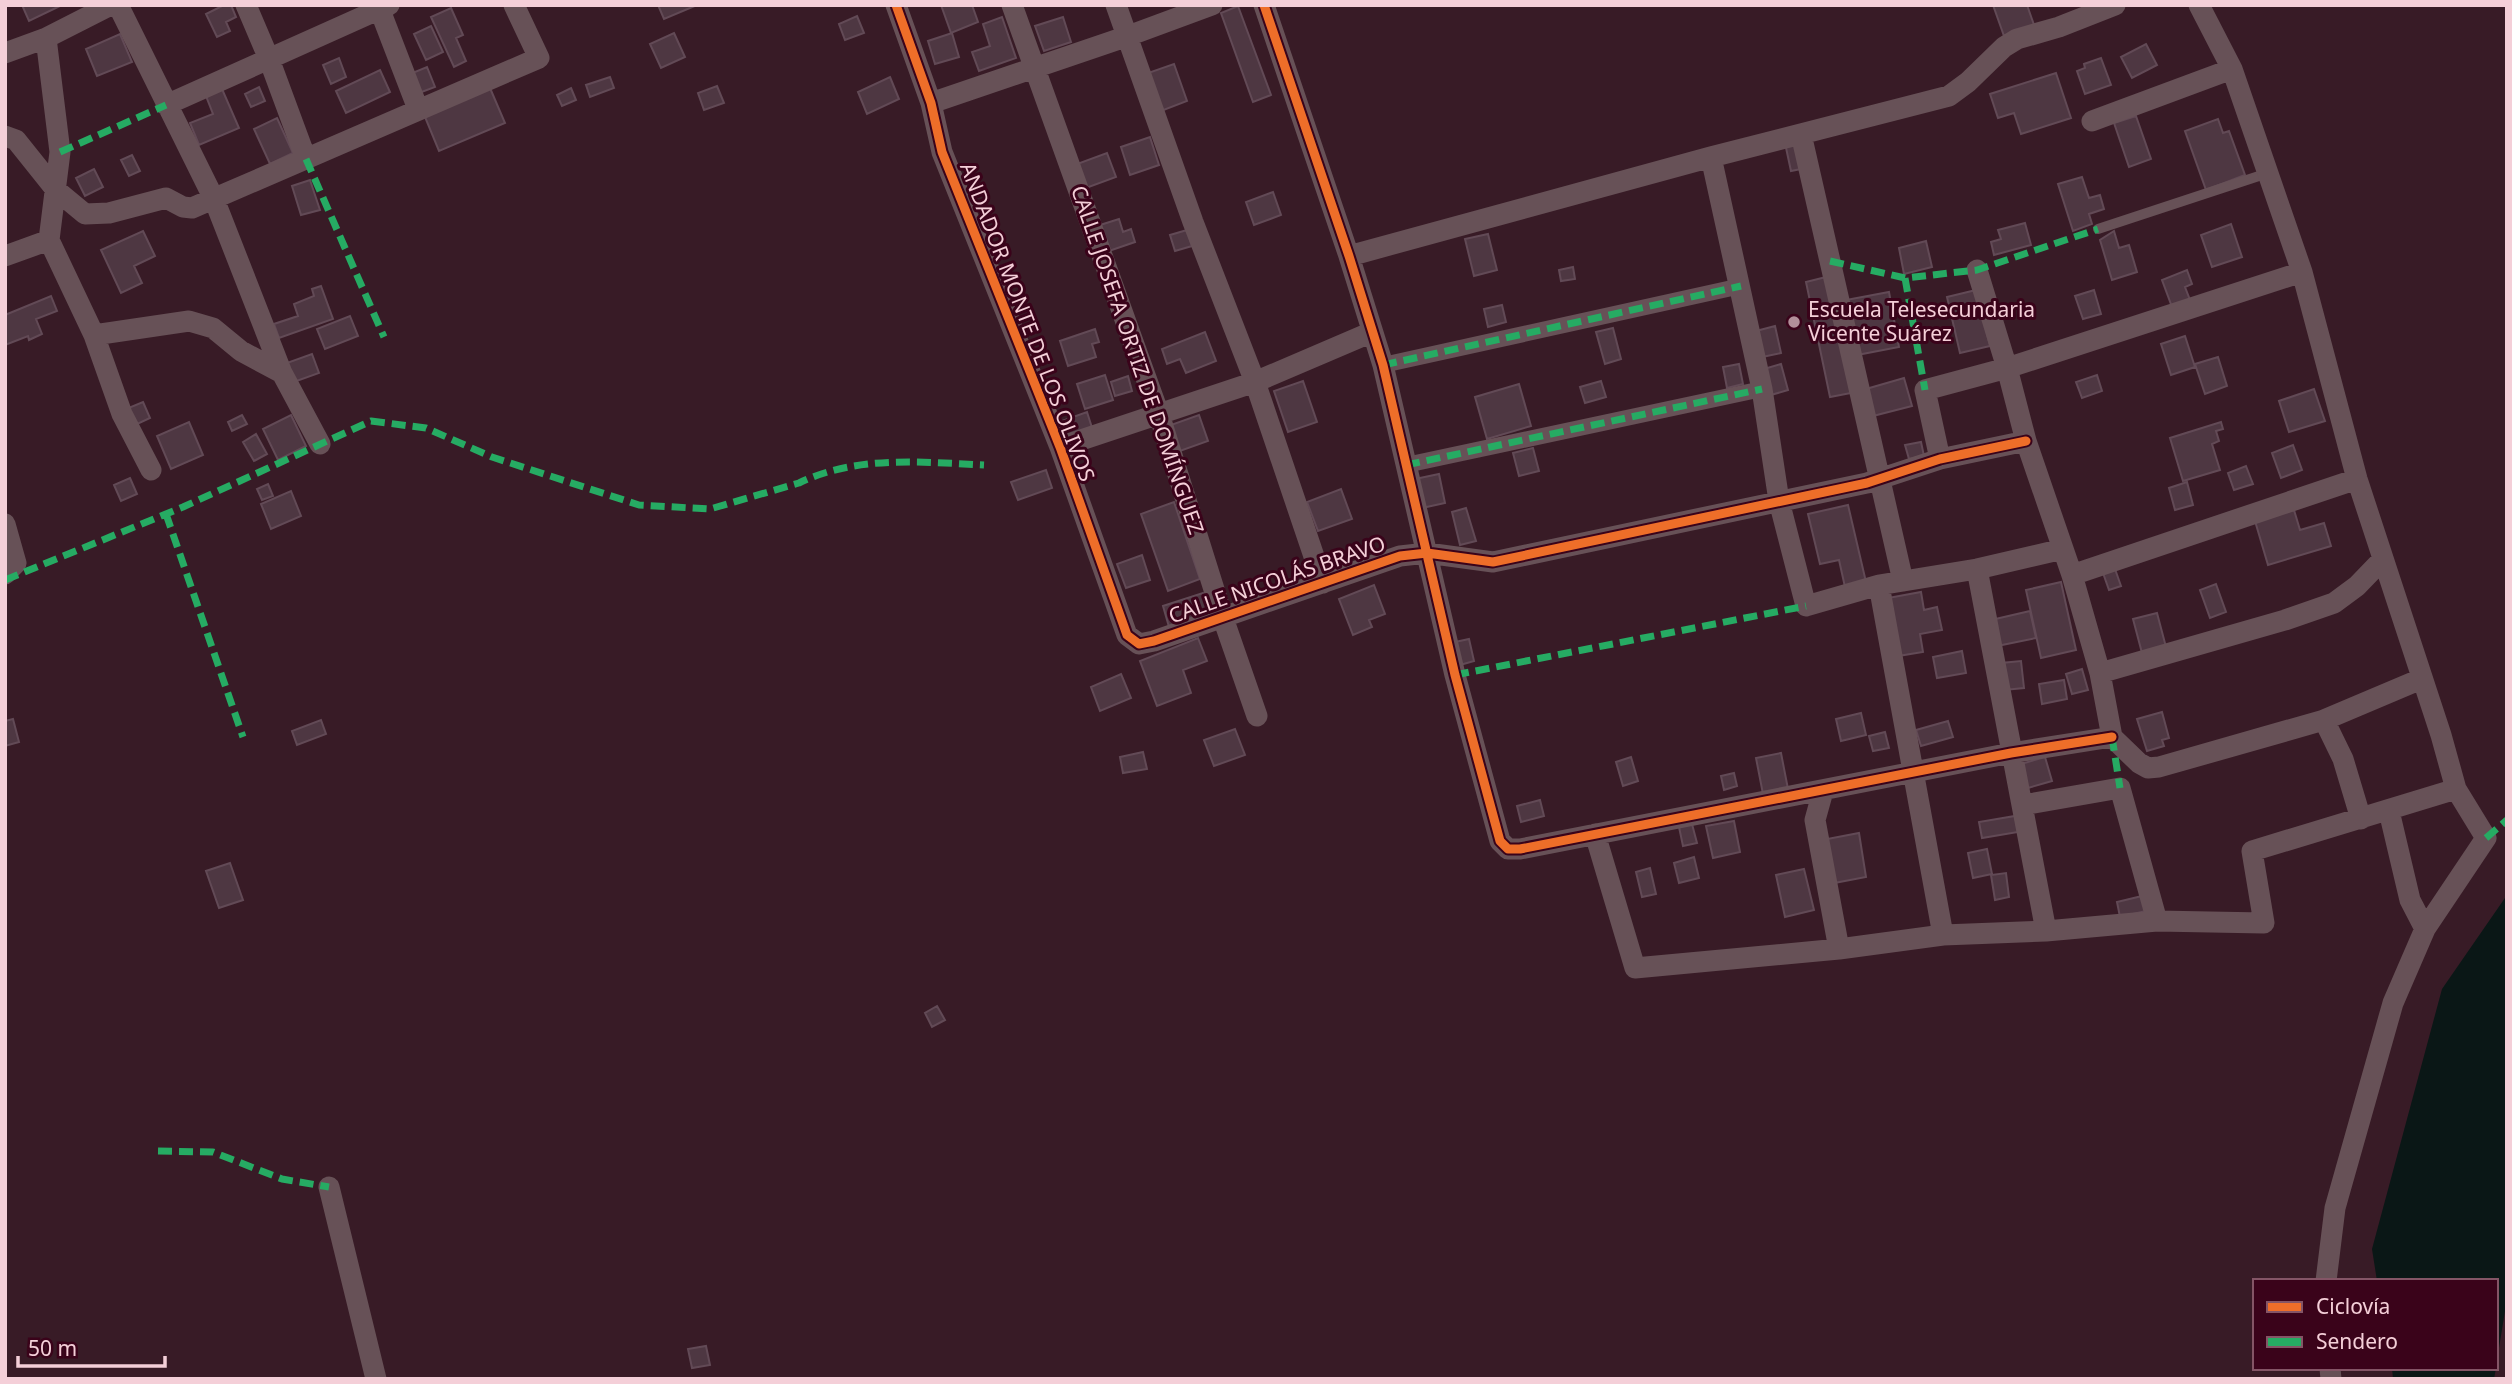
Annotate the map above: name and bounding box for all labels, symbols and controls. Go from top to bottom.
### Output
street label: ANDADOR MONTE DE LOS OLIVOS [954,158,1102,485]
street label: CALLE JOSEFA ORTIZ DE DOMÍNGUEZ [1065,182,1211,538]
place label: Escuela Telesecundaria Vicente Suárez [1808,295,2035,347]
marker: Escuela Telesecundaria Vicente Suárez [1786,314,1802,330]
street label: CALLE NICOLÁS BRAVO [1164,529,1389,629]
legend [2253,1279,2498,1370]
text: Ciclovía [2316,1292,2390,1320]
scale bar [18,1324,164,1368]
text: Sendero [2316,1327,2398,1355]
text: 50 m [28,1334,77,1362]

